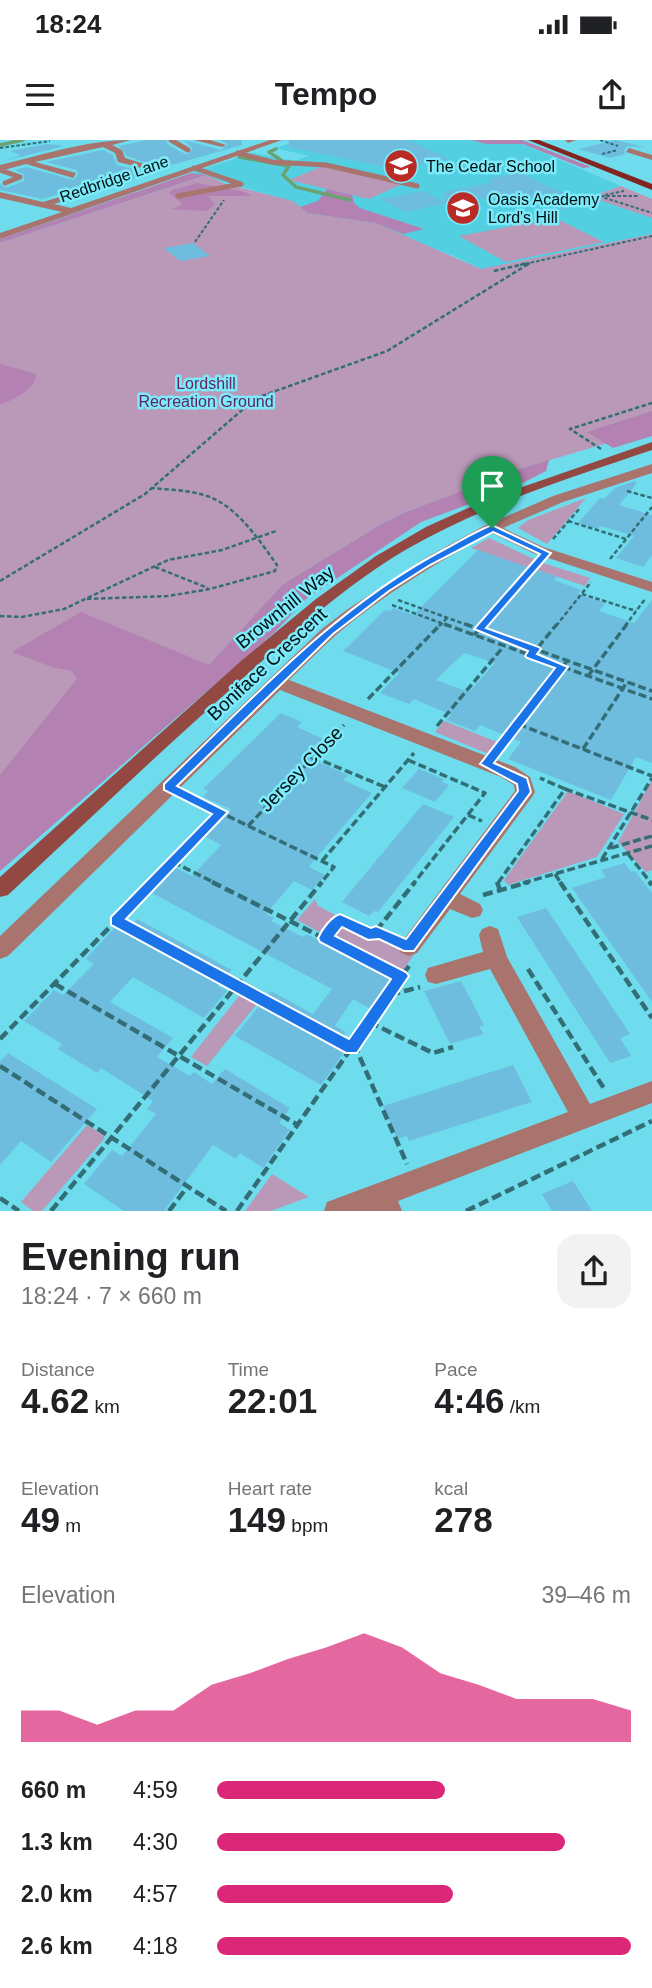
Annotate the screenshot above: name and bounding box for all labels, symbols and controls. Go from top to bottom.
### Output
text: 18:24 [35,9,102,39]
icon: menu [21,76,59,114]
text: Tempo [275,76,377,112]
icon: share [593,76,631,114]
school or university icon: The Cedar School [382,147,420,185]
street label: Redbridge Lane [57,152,171,206]
place label: The Cedar School [426,158,555,175]
school or university icon: Oasis Academy Lord's Hill [444,189,482,227]
place label: Oasis Academy Lord's Hill [488,191,599,226]
park label: Lordshill Recreation Ground [138,375,274,410]
pin [462,456,522,528]
icon: arrive [473,467,511,505]
street label: Brownhill Way [232,561,338,653]
street label: Boniface Crescent [203,603,331,725]
street label: Jersey Close [255,722,347,816]
button: share [557,1234,631,1308]
text: Evening run [21,1236,241,1278]
text: 18:24 · 7 × 660 m [21,1283,202,1309]
text: Distance [21,1359,95,1380]
text: Time [228,1359,269,1380]
text: Pace [434,1359,478,1380]
text: 4.62 [21,1381,89,1420]
text: 22:01 [228,1381,317,1420]
text: 4:46 [434,1381,504,1420]
text: km [89,1396,120,1417]
text: /km [504,1396,540,1417]
text: Elevation [21,1478,99,1499]
text: Heart rate [228,1478,312,1499]
text: kcal [434,1478,468,1499]
text: 49 [21,1500,60,1539]
text: 149 [228,1500,286,1539]
text: 278 [434,1500,493,1539]
text: m [60,1515,81,1536]
text: bpm [286,1515,328,1536]
text: Elevation [21,1582,116,1608]
text: 39–46 m [541,1582,631,1608]
text: 660 m [21,1777,86,1803]
text: 4:59 [133,1777,178,1803]
text: 1.3 km [21,1829,93,1855]
text: 4:30 [133,1829,178,1855]
text: 2.0 km [21,1881,93,1907]
text: 4:57 [133,1881,178,1907]
text: 2.6 km [21,1933,93,1959]
text: 4:18 [133,1933,178,1959]

